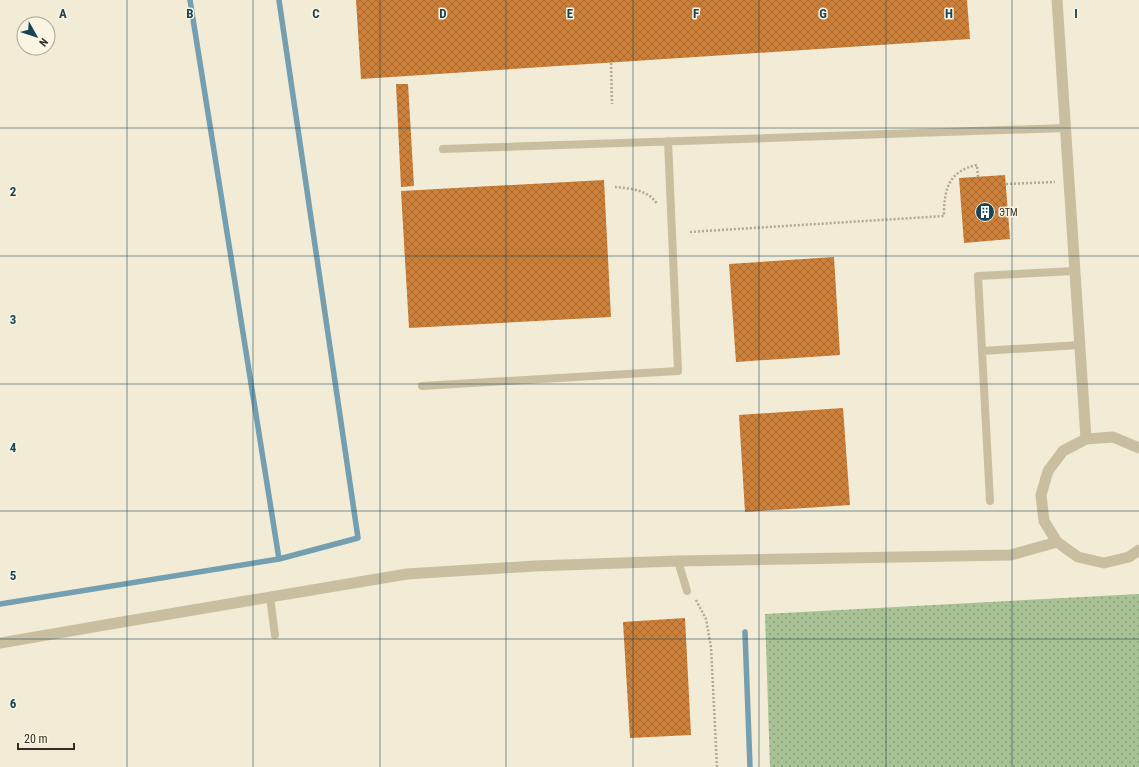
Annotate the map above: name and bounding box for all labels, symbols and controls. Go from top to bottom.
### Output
text: A [59,6,67,21]
text: B [186,6,194,21]
text: C [312,6,320,21]
text: D [439,6,447,21]
text: E [567,6,574,21]
text: F [693,6,699,21]
text: G [819,6,827,21]
text: H [945,6,953,21]
text: I [1074,6,1078,21]
north arrow [16,16,56,56]
text: N [36,35,51,49]
text: 2 [10,184,17,199]
building icon: ЭТМ [974,201,996,223]
place label: ЭТМ [999,207,1018,218]
text: 3 [10,312,16,327]
text: 4 [10,440,17,455]
text: 5 [10,568,17,583]
text: 6 [10,696,17,711]
scale bar [18,725,74,751]
text: 20 m [24,732,48,746]

